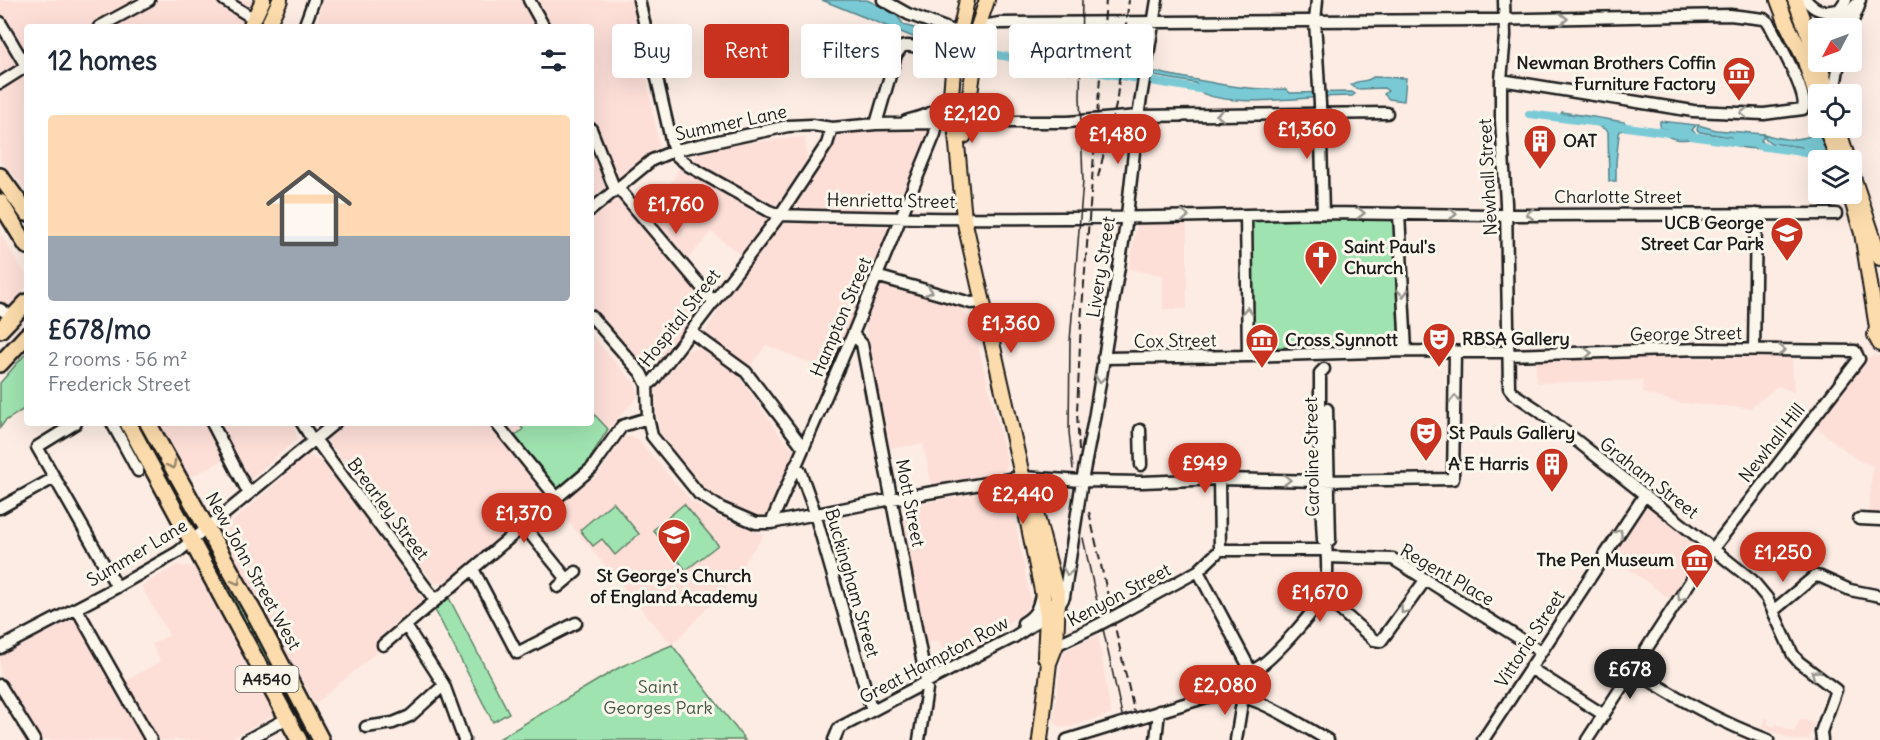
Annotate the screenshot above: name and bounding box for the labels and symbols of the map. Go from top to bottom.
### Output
one-way arrow [1559,13,1568,25]
north arrow [1808,18,1862,72]
place label: Newman Brothers Coffin Furniture Factory [1516,51,1717,95]
museum icon: Newman Brothers Coffin Furniture Factory [1721,55,1757,102]
pin: £2,120 [923,93,1021,144]
street label: Summer Lane [673,99,789,146]
one-way arrow [1740,107,1749,120]
one-way arrow [1216,109,1225,121]
pin: £1,360 [1258,109,1356,160]
pin: £1,480 [1069,114,1167,165]
street label: Newhall Street [1473,118,1502,236]
building icon: OAT [1522,123,1558,170]
place label: OAT [1563,129,1598,152]
pin: £1,760 [627,184,725,235]
street label: Charlotte Street [1554,185,1682,208]
street label: Henrietta Street [826,188,956,213]
one-way arrow [1357,207,1366,219]
one-way arrow [1448,208,1457,220]
one-way arrow [1525,208,1534,220]
one-way arrow [1181,210,1190,223]
place label: UCB George Street Car Park [1641,211,1764,255]
street label: Livery Street [1081,215,1120,319]
school or university icon: UCB George Street Car Park [1769,215,1805,262]
place label: Saint Paul's Church [1344,235,1436,279]
church icon: Saint Paul's Church [1303,239,1339,286]
street label: Hampton Street [805,253,876,380]
street label: Hospital Street [634,264,725,371]
one-way arrow [923,284,933,296]
one-way arrow [1396,288,1409,297]
pin: £1,360 [962,303,1060,354]
one-way arrow [1241,306,1253,315]
theatre icon: RBSA Gallery [1421,321,1457,368]
street label: George Street [1630,321,1742,346]
museum icon: Cross Synnott [1244,322,1280,369]
place label: RBSA Gallery [1462,327,1570,350]
street label: Cox Street [1133,328,1217,353]
place label: Cross Synnott [1285,328,1399,351]
one-way arrow [1778,344,1787,356]
one-way arrow [1583,346,1592,359]
one-way arrow [1094,375,1106,384]
one-way arrow [1449,395,1461,404]
street label: Caroline Street [1299,397,1324,517]
street label: Newhall Hill [1734,399,1810,487]
theatre icon: St Pauls Gallery [1408,415,1444,462]
place label: St Pauls Gallery [1449,421,1575,444]
street label: Graham Street [1595,432,1703,523]
pin: £949 [1169,443,1241,494]
building icon: A E Harris [1534,446,1570,493]
place label: A E Harris [1448,452,1529,475]
street label: Brearley Street [342,453,434,564]
street label: Mott Street [891,457,930,549]
one-way arrow [165,459,176,469]
pin: £2,440 [974,474,1072,525]
one-way arrow [1283,474,1292,486]
street label: New John Street West [201,488,306,654]
pin: £1,370 [475,493,573,544]
street label: Buckingham Street [820,506,885,660]
street label: Summer Lane [82,513,191,592]
school or university icon: St George's Church of England Academy [656,517,692,564]
one-way arrow [1612,529,1624,539]
pin: £1,250 [1734,532,1832,583]
street label: Regent Place [1396,538,1498,611]
museum icon: The Pen Museum [1679,542,1715,589]
place label: The Pen Museum [1536,548,1674,571]
street label: Kenyon Street [1063,558,1174,631]
place label: St George's Church of England Academy [590,564,758,608]
one-way arrow [1063,567,1075,576]
pin: £1,670 [1271,572,1369,623]
one-way arrow [229,575,241,585]
street label: Vittoria Street [1490,586,1570,692]
one-way arrow [1677,591,1688,602]
one-way arrow [1400,603,1411,614]
street label: Great Hampton Row [855,611,1012,709]
pin: £678 [1594,649,1666,700]
pin: £2,080 [1176,665,1274,716]
road number: A4540 [236,666,298,692]
one-way arrow [1811,670,1822,681]
park label: Saint Georges Park [603,675,713,719]

